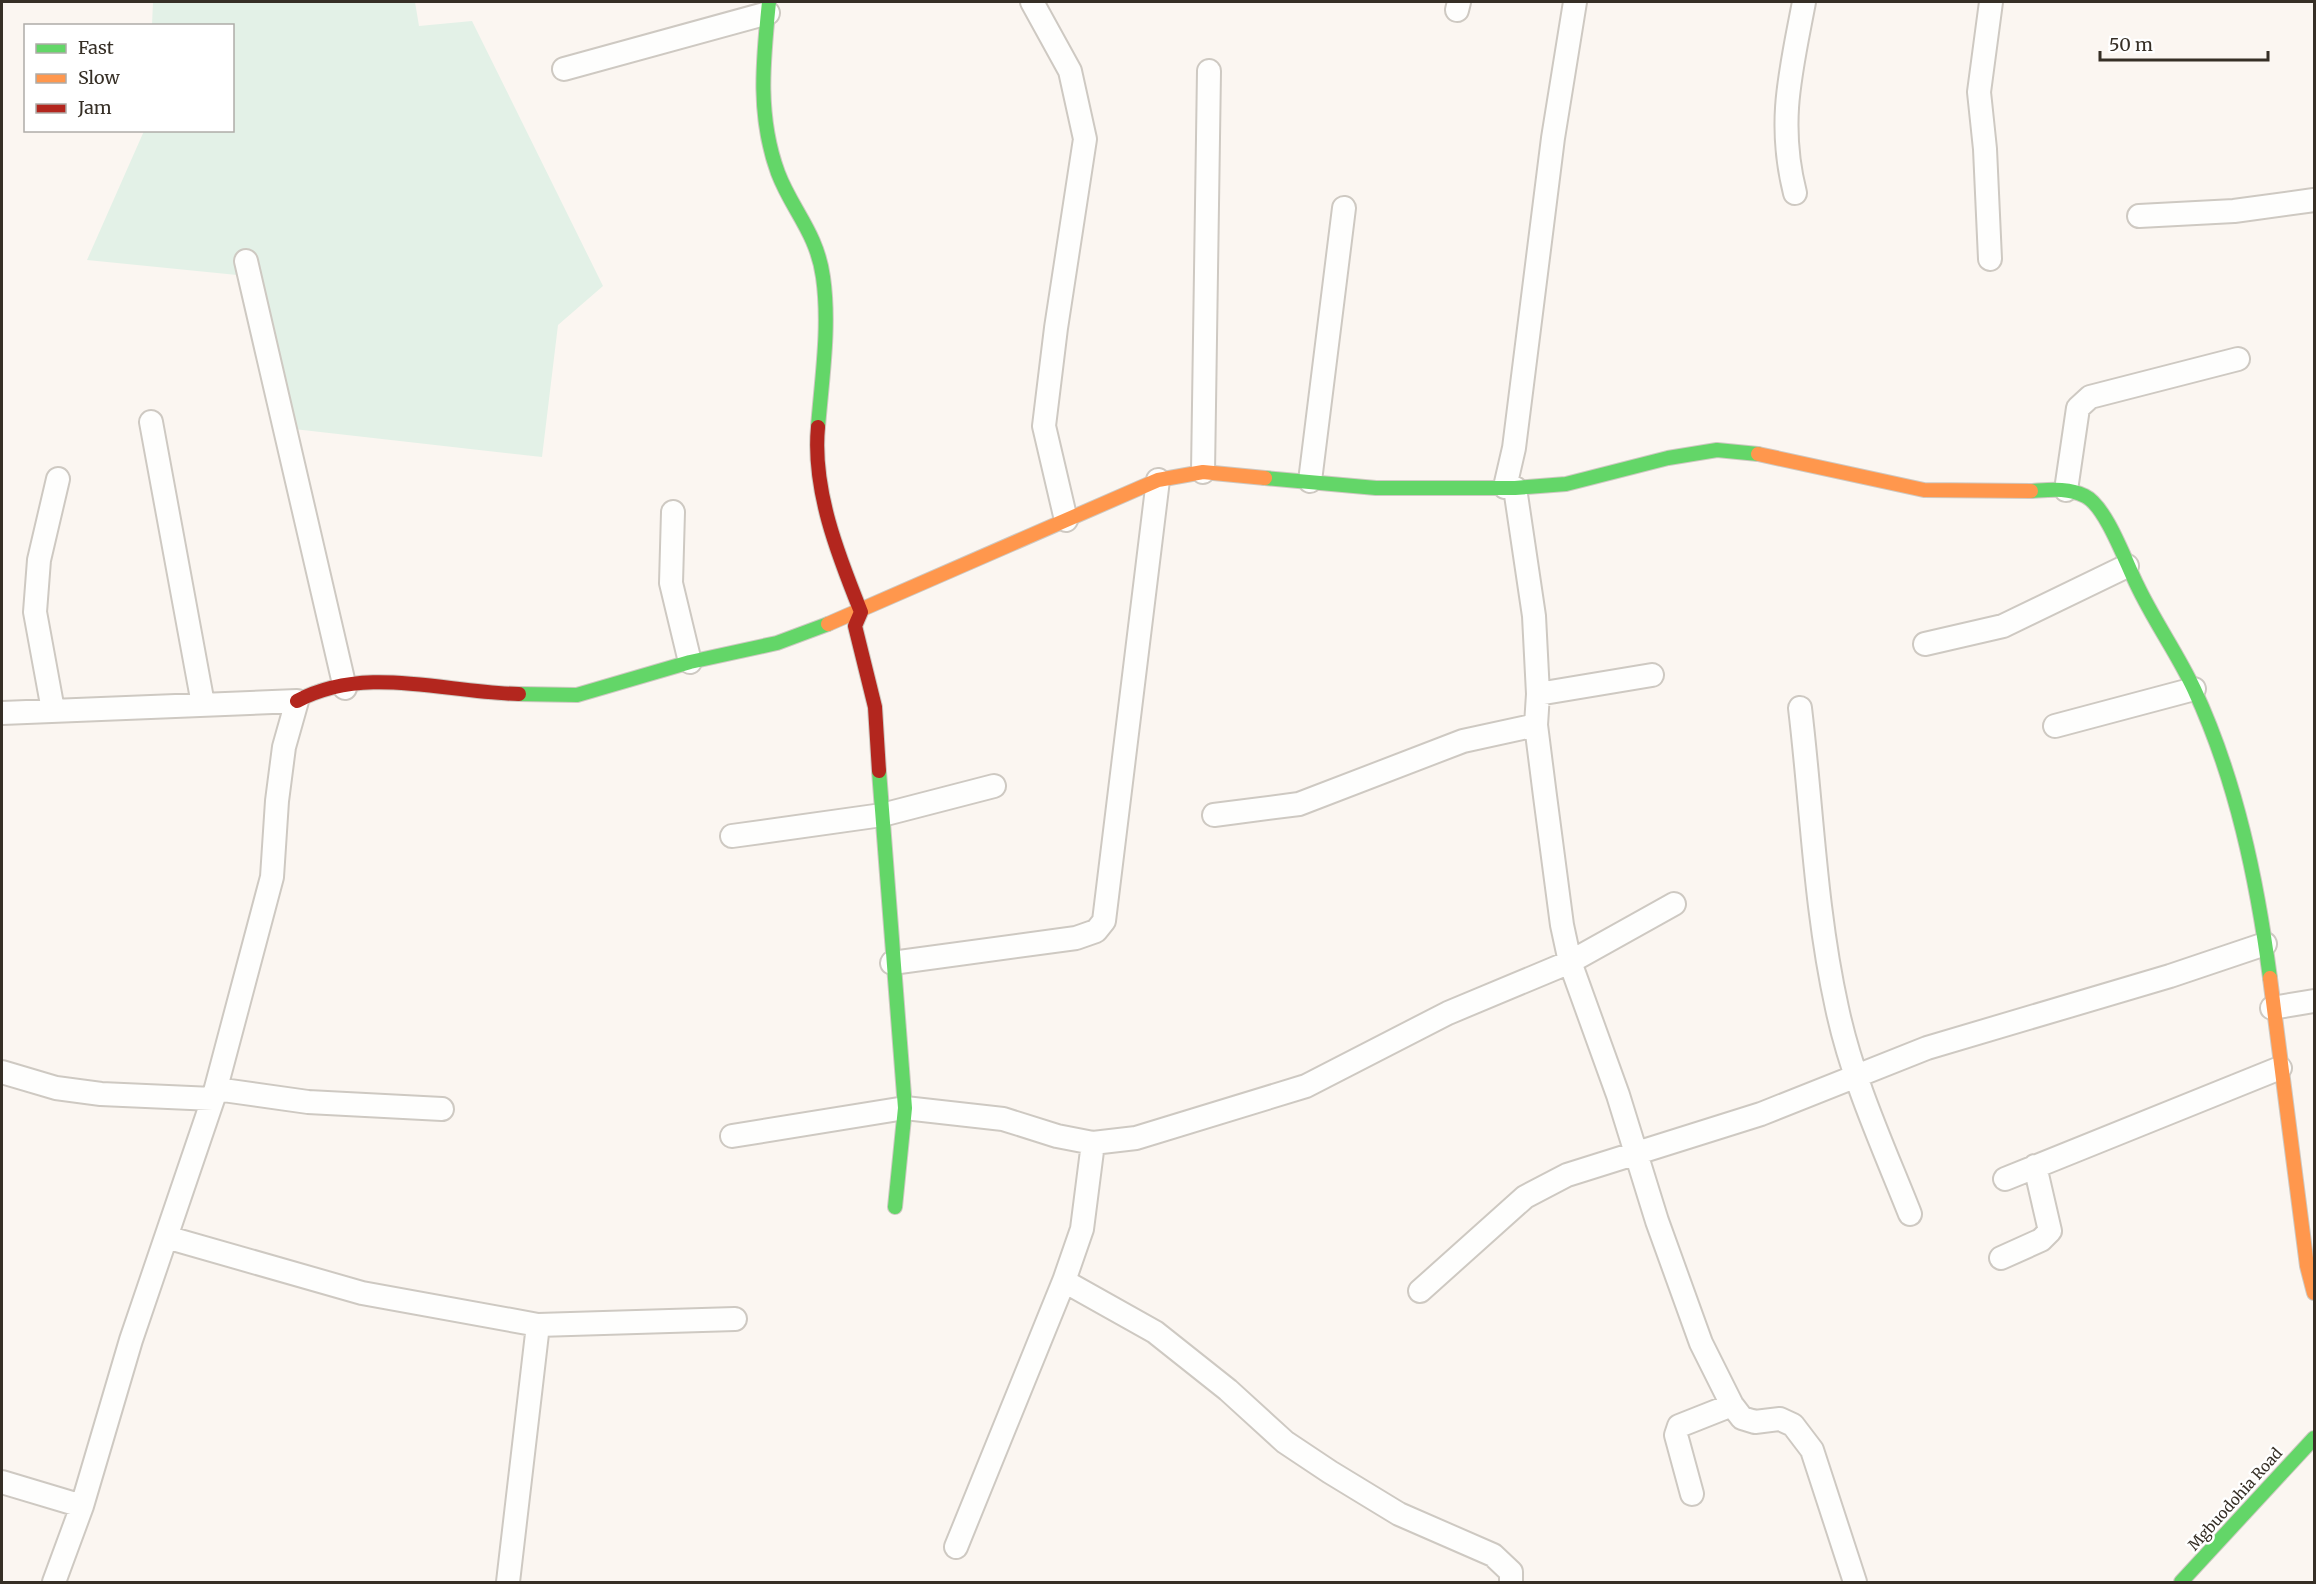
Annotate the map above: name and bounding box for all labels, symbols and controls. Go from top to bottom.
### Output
legend [24,24,234,132]
scale bar [2100,24,2268,62]
text: 50 m [2109,33,2153,56]
text: Fast [78,36,114,59]
text: Slow [78,66,121,89]
text: Jam [77,96,112,119]
street label: Mgbuodohia Road [2184,1444,2286,1554]

